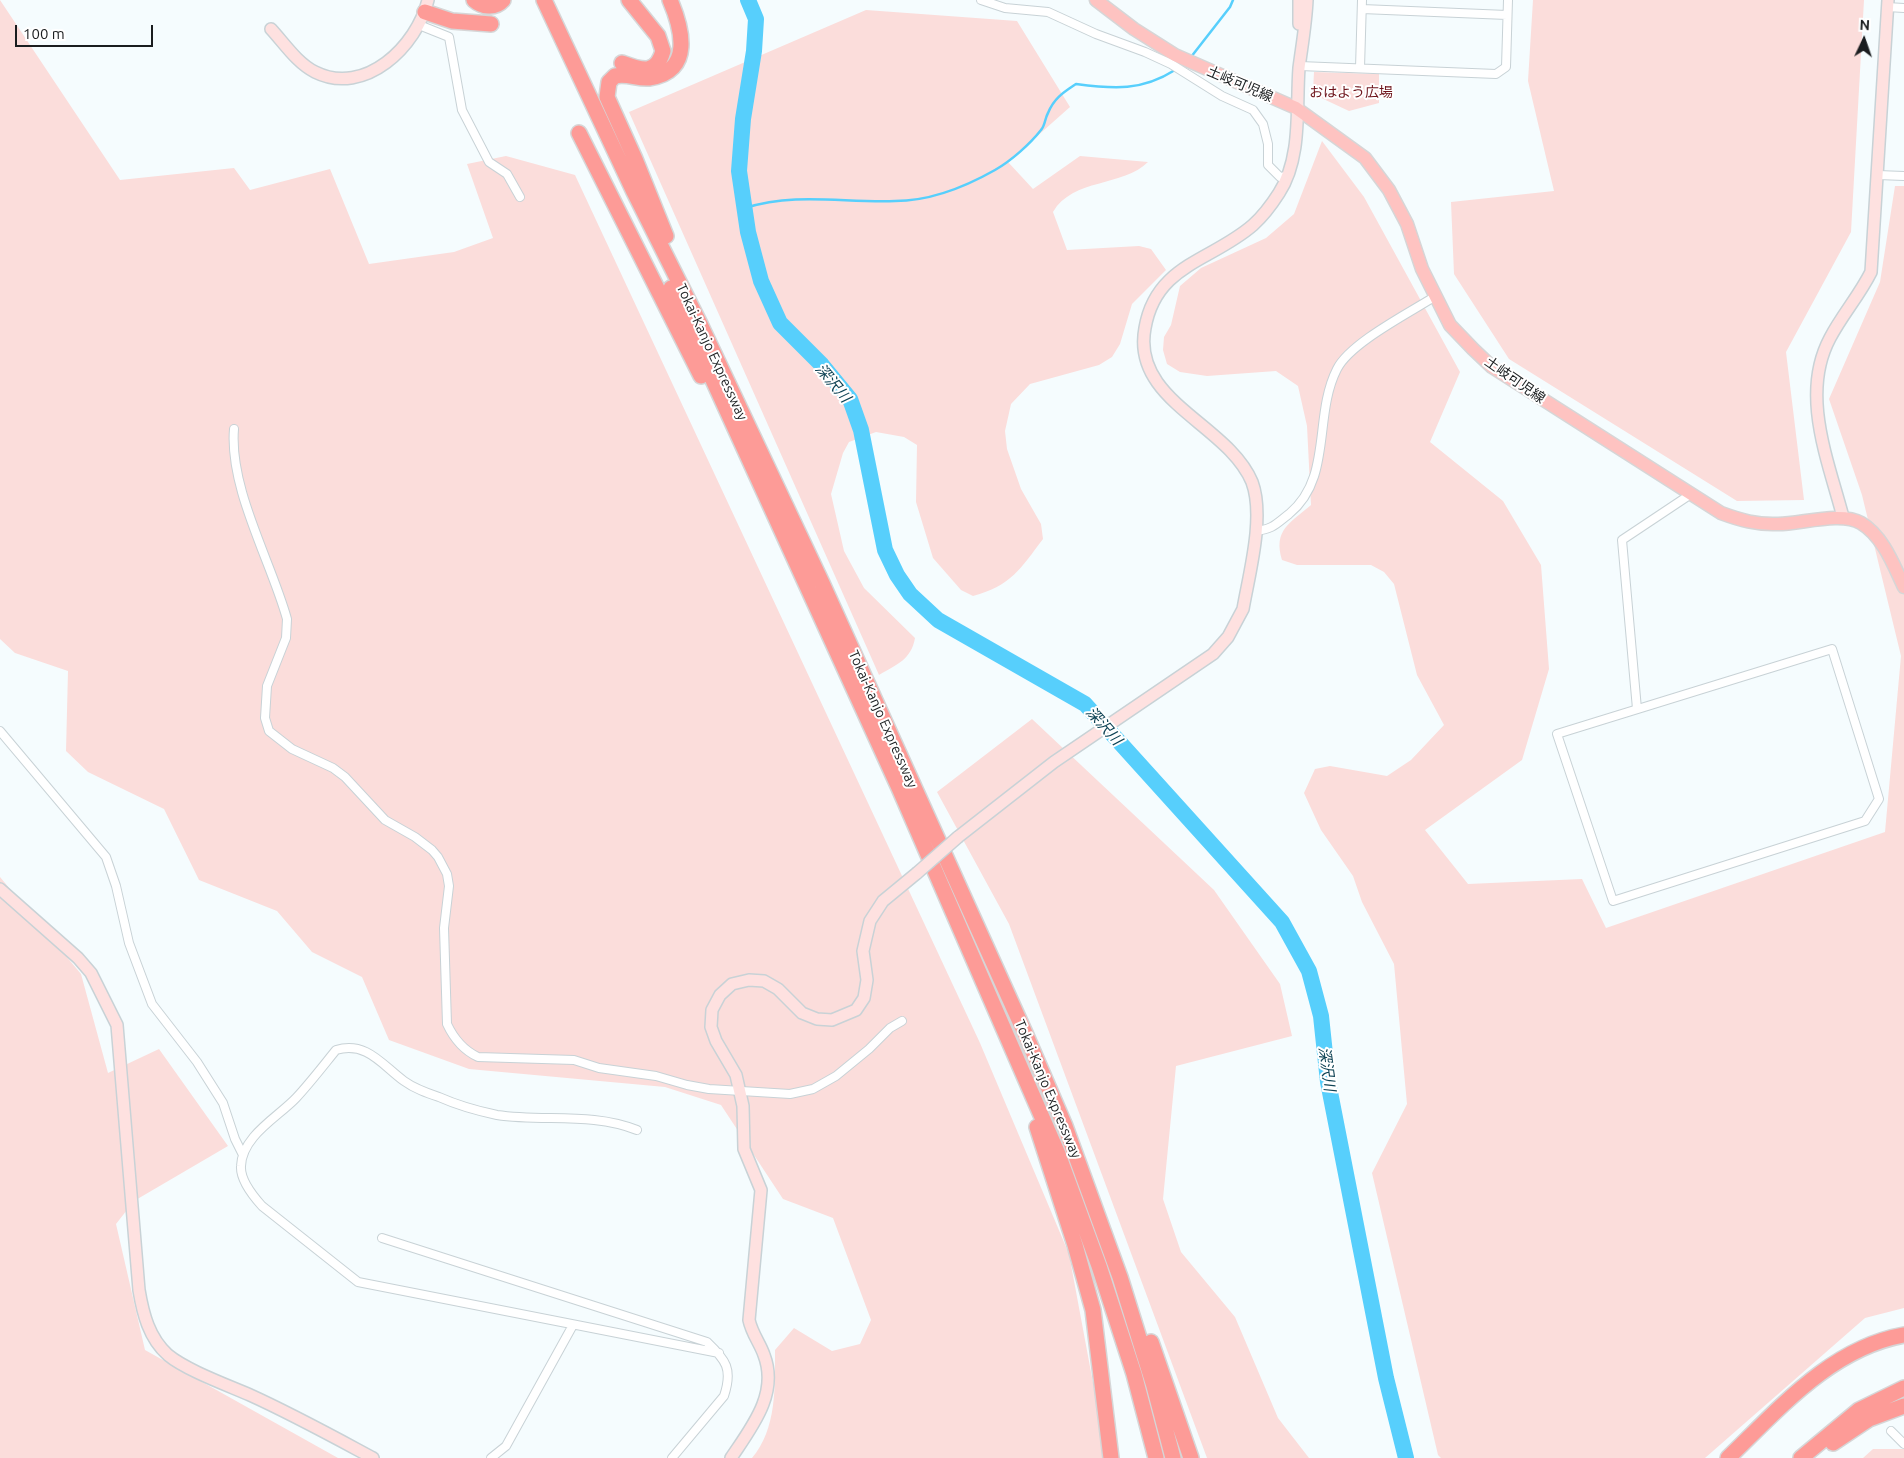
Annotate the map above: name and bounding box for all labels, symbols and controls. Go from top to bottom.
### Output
scale bar [18,15,155,47]
north arrow [1839,15,1889,65]
text: N [1859,17,1870,33]
text: 100 m [23,25,65,42]
street label: 土岐可児線 [1205,63,1275,105]
park label: おはよう広場 [1309,84,1393,100]
street label: Tokai-Kanjo Expressway [673,281,751,423]
street label: 土岐可児線 [1482,353,1548,407]
water label: 深沢川 [812,360,854,406]
street label: Tokai-Kanjo Expressway [845,648,921,790]
water label: 深沢川 [1082,703,1126,749]
street label: Tokai-Kanjo Expressway [1011,1017,1085,1161]
water label: 深沢川 [1315,1045,1339,1093]

